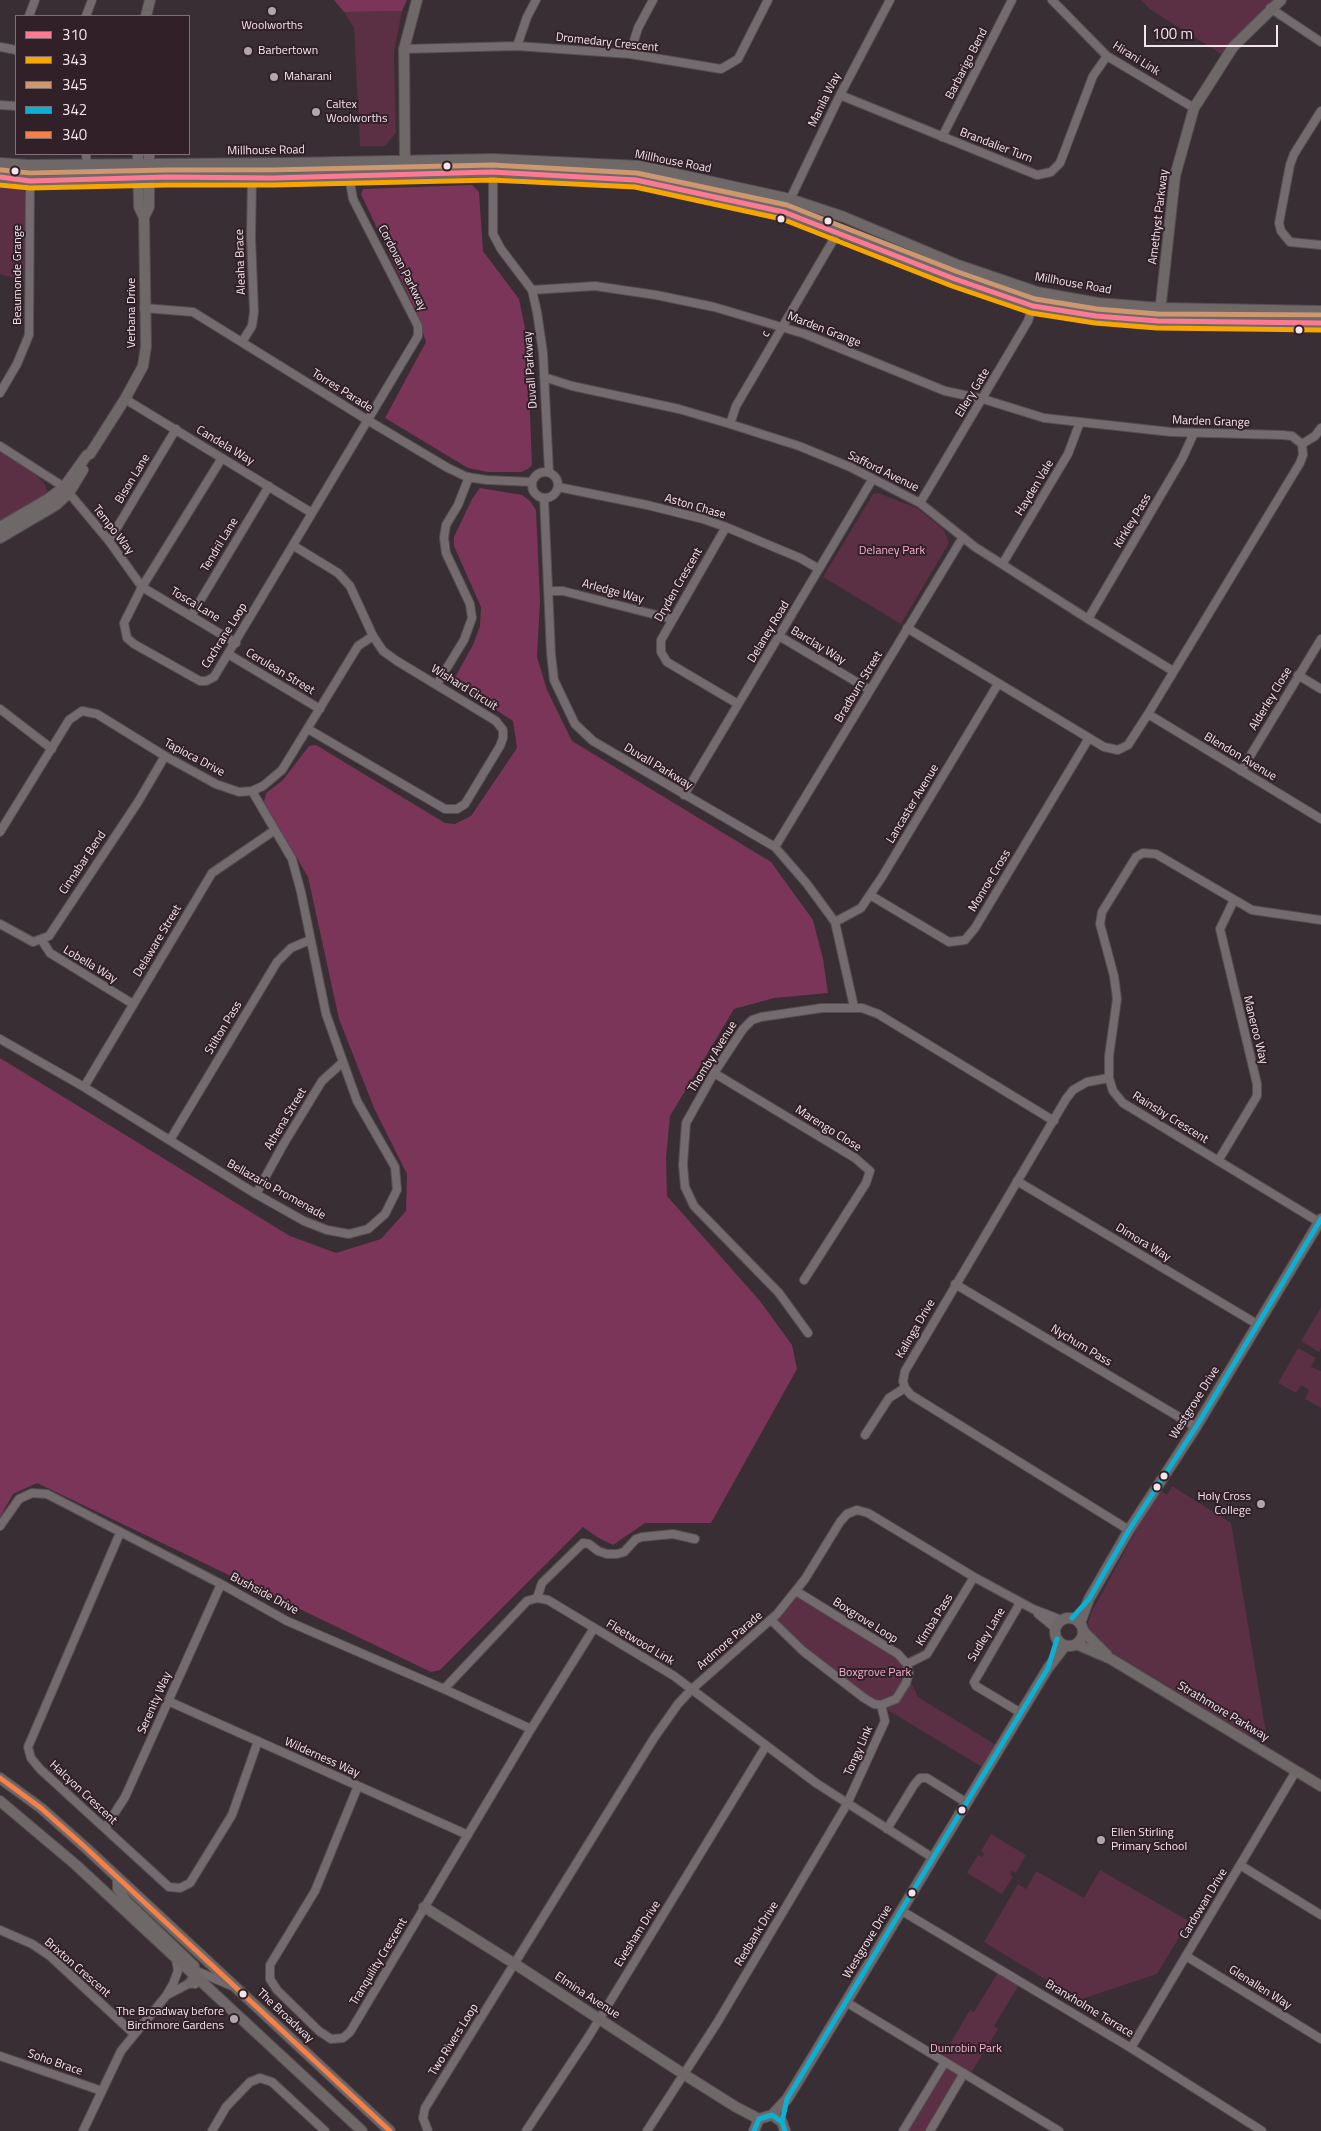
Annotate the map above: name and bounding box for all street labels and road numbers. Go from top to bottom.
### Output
street label: Barbarigo Bend [943,26,991,102]
street label: Dromedary Crescent [555,30,659,56]
street label: Hirani Link [1110,39,1162,79]
street label: Manila Way [806,70,844,130]
street label: Brandalier Turn [958,126,1034,166]
street label: Millhouse Road [227,143,305,159]
street label: Millhouse Road [634,148,712,176]
street label: Amethyst Parkway [1146,169,1172,265]
street label: Cordovan Parkway [374,223,430,313]
street label: Beaumonde Grange [11,225,25,325]
street label: Aleaha Brace [233,229,249,295]
street label: Millhouse Road [1034,270,1112,298]
street label: Verbana Drive [125,278,139,348]
street label: Marden Grange [785,309,863,351]
street label: c [758,328,774,340]
street label: Duvall Parkway [521,331,541,409]
street label: Torres Parade [309,366,375,416]
street label: Ellery Gate [953,366,993,420]
street label: Marden Grange [1172,413,1250,431]
street label: Candela Way [193,423,257,469]
street label: Safford Avenue [845,449,921,495]
street label: Bison Lane [113,452,153,506]
street label: Hayden Vale [1013,457,1057,519]
street label: Aston Chase [663,491,727,523]
street label: Kirkley Pass [1111,491,1155,551]
street label: Tempo Way [89,502,137,558]
street label: Tendril Lane [198,515,242,575]
street label: Dryden Crescent [652,545,706,625]
street label: Arledge Way [580,577,646,607]
street label: Tosca Lane [168,585,222,625]
street label: Delaney Road [745,599,793,665]
street label: Cochrane Loop [199,601,251,671]
street label: Barclay Way [788,624,848,668]
street label: Cerulean Street [243,646,317,698]
street label: Bradburn Street [832,649,886,725]
street label: Wishard Circuit [428,662,500,714]
street label: Alderley Close [1247,665,1295,733]
street label: Blendon Avenue [1201,730,1279,784]
street label: Tapioca Drive [161,736,227,780]
street label: Duvall Parkway [621,741,695,793]
street label: Lancaster Avenue [884,762,942,846]
street label: Cinnabar Bend [57,829,109,897]
street label: Monroe Cross [966,847,1014,915]
street label: Delaware Street [131,902,185,980]
street label: Lobella Way [60,943,120,987]
street label: Maneroo Way [1240,994,1270,1066]
street label: Stilton Pass [202,999,246,1057]
street label: Thomby Avenue [685,1019,741,1095]
street label: Athena Street [262,1085,310,1153]
street label: Rainsby Crescent [1129,1089,1211,1147]
street label: Marengo Close [792,1103,864,1155]
street label: Bellazario Promenade [224,1157,328,1223]
street label: Dimora Way [1113,1221,1173,1265]
street label: Kalinga Drive [893,1297,939,1361]
street label: Nychum Pass [1048,1322,1114,1370]
street label: Westgrove Drive [1167,1364,1223,1442]
street label: Bushside Drive [227,1570,301,1618]
street label: Kimba Pass [913,1591,957,1649]
street label: Boxgrove Loop [830,1595,900,1647]
street label: Sudley Lane [965,1605,1009,1665]
street label: Ardmore Parade [694,1609,766,1673]
street label: Fleetwood Link [603,1617,677,1669]
street label: Serenity Way [135,1670,175,1736]
street label: Strathmore Parkway [1175,1679,1271,1745]
street label: Tongy Link [842,1724,876,1778]
street label: Wilderness Way [282,1735,362,1781]
street label: Halcyon Crescent [46,1758,120,1828]
street label: Cardowan Drive [1177,1866,1231,1942]
street label: Evesham Drive [612,1898,664,1970]
street label: Redbank Drive [732,1899,782,1969]
street label: Westgrove Drive [840,1903,896,1981]
street label: Tranquility Crescent [347,1916,411,2008]
street label: Brixton Crescent [41,1935,113,2001]
street label: Glenallen Way [1226,1963,1294,2013]
street label: Elmina Avenue [552,1970,622,2022]
street label: Branxholme Terrace [1042,1977,1136,2041]
street label: The Broadway [254,1986,316,2046]
street label: Two Rivers Loop [426,2001,482,2079]
street label: Soho Brace [26,2047,84,2079]

